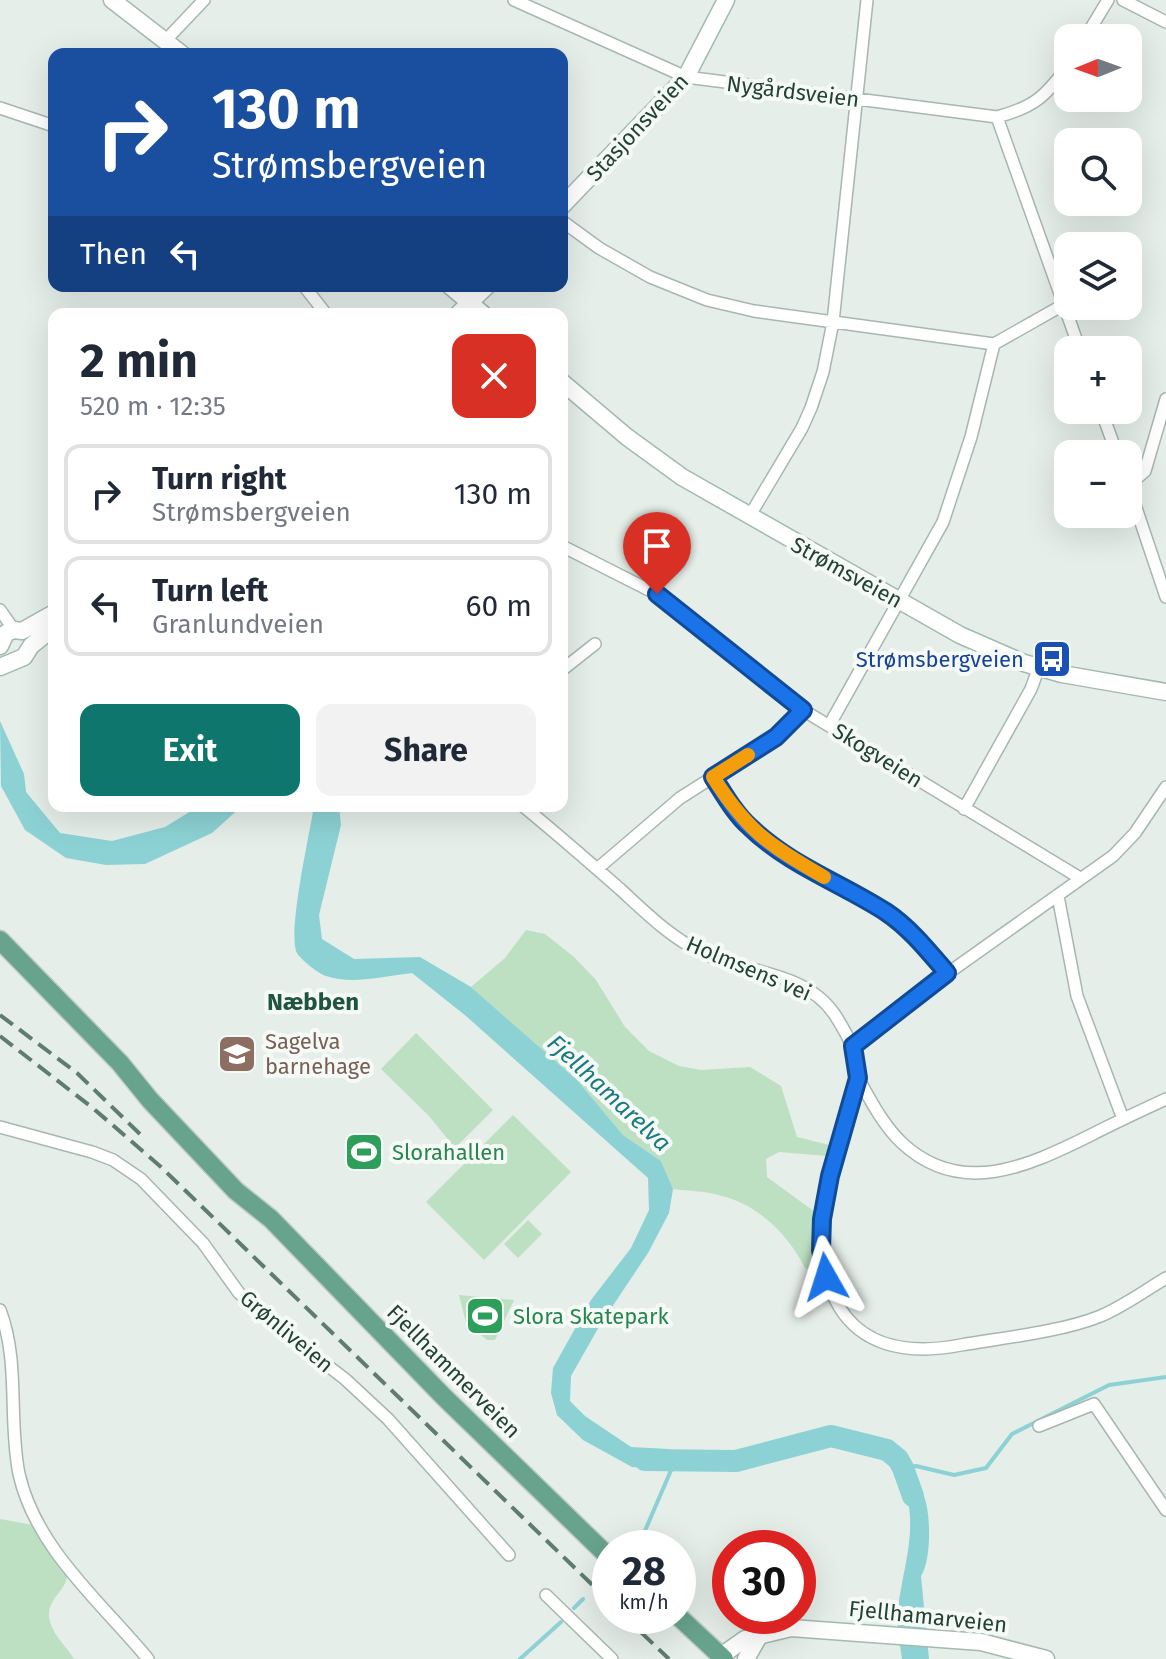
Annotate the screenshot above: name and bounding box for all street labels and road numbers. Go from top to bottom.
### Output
street label: Stasjonsveien [581,68,694,187]
street label: Nygårdsveien [725,70,861,113]
street label: Strømsveien [786,531,907,614]
street label: Skogveien [828,717,928,794]
street label: Holmsens vei [682,930,815,1007]
street label: Grønliveien [234,1284,339,1378]
street label: Fjellhammerveien [381,1299,526,1444]
street label: Fjellhamarveien [847,1595,1008,1638]

